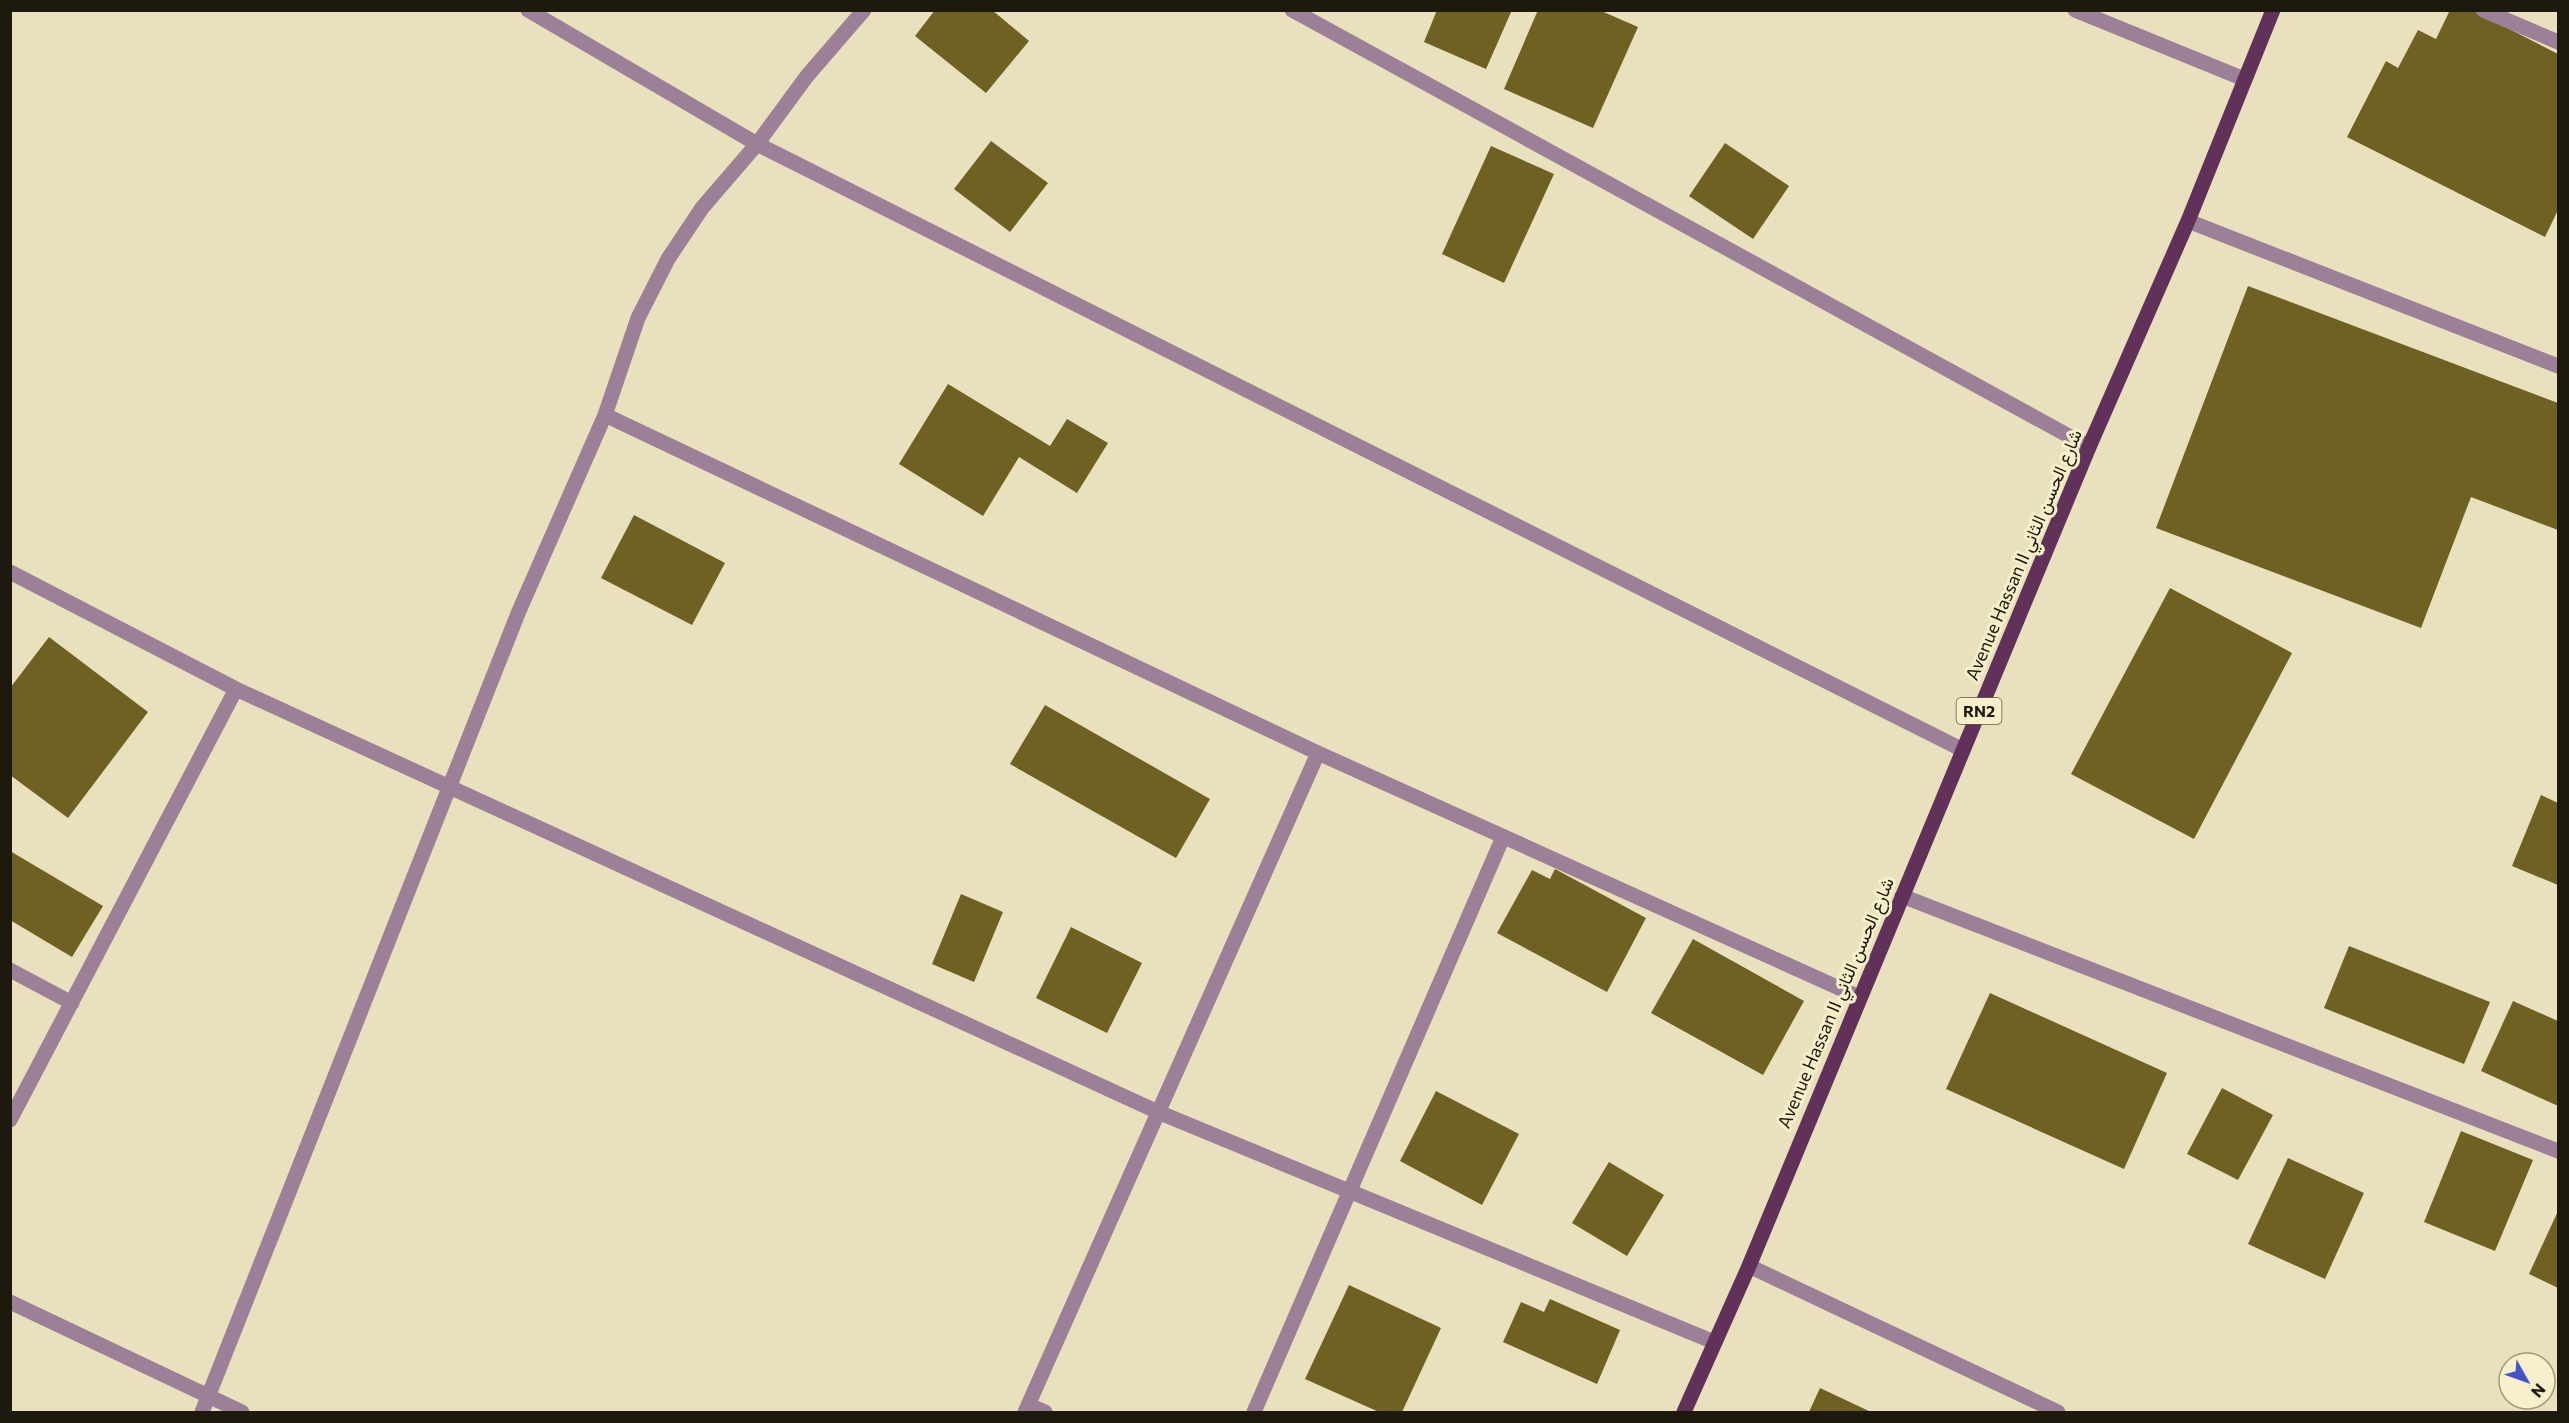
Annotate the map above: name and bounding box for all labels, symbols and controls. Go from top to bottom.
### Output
street label: Avenue Hassan II شارع الحسن الثاني [1960,426,2091,685]
road number: RN2 [1956,698,2002,724]
street label: Avenue Hassan II شارع الحسن الثاني [1772,874,1903,1133]
north arrow [2497,1351,2557,1411]
text: N [2528,1380,2550,1402]

